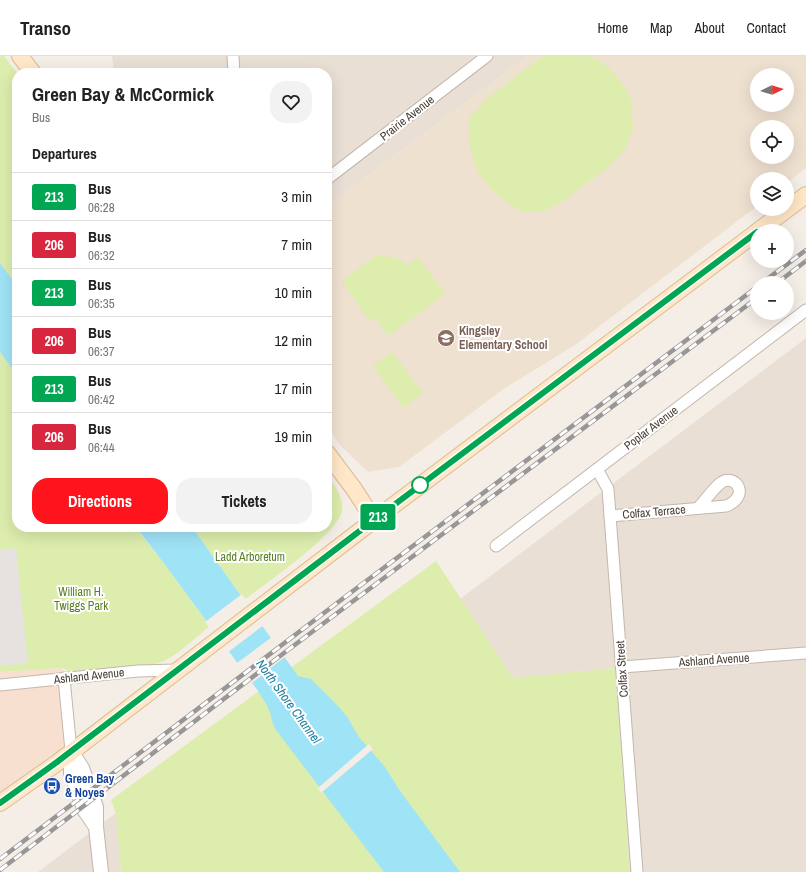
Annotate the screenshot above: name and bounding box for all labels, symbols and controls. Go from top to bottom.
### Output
text: Transo [20,15,71,41]
text: Home [597,19,628,37]
text: Map [650,19,672,37]
text: About [694,19,724,37]
text: Contact [746,19,786,37]
north arrow [750,68,794,112]
map controls [750,68,794,320]
text: Green Bay & McCormick [32,81,214,107]
button: heart [270,81,312,123]
street label: Prairie Avenue [376,92,438,144]
text: Bus [32,109,50,126]
button: locate [750,120,794,164]
text: Departures [32,143,97,164]
button: layers [750,172,794,216]
text: Bus [88,178,111,199]
text: 3 min [281,186,312,207]
text: 213 [44,188,64,206]
text: 06:28 [88,199,115,216]
button: + [750,224,794,268]
text: Bus [88,226,111,247]
text: 7 min [281,234,312,255]
text: 206 [44,236,64,254]
text: 06:32 [88,247,115,264]
text: Bus [88,274,111,295]
button: − [750,276,794,320]
text: 10 min [274,282,312,303]
text: 213 [44,284,64,302]
text: 06:35 [88,295,115,312]
text: Bus [88,322,111,343]
place label: Kingsley Elementary School [459,323,548,353]
school or university icon: Kingsley Elementary School [436,328,456,348]
text: 12 min [274,330,312,351]
text: 206 [44,332,64,350]
text: 06:37 [88,343,115,360]
text: Bus [88,370,111,391]
text: 17 min [274,378,312,399]
text: 213 [44,380,64,398]
text: 06:42 [88,391,115,408]
street label: Poplar Avenue [621,402,681,454]
text: Bus [88,418,111,439]
text: 19 min [274,426,312,447]
text: 206 [44,428,64,446]
text: 06:44 [88,439,115,456]
unlabelled marker [411,476,429,494]
button: Directions [32,478,168,524]
button: Tickets [176,478,312,524]
street label: Colfax Terrace [622,501,686,523]
line badge: 213 [355,504,401,530]
text: 213 [368,508,388,526]
park label: Ladd Arboretum [215,549,285,565]
park label: William H. Twiggs Park [54,584,108,614]
street label: Colfax Street [612,640,632,698]
street label: Ashland Avenue [677,650,750,671]
water label: North Shore Channel [252,656,325,747]
street label: Ashland Avenue [52,664,125,688]
place label: Green Bay & Noyes [65,771,115,801]
bus stop icon: Green Bay & Noyes [42,776,62,796]

